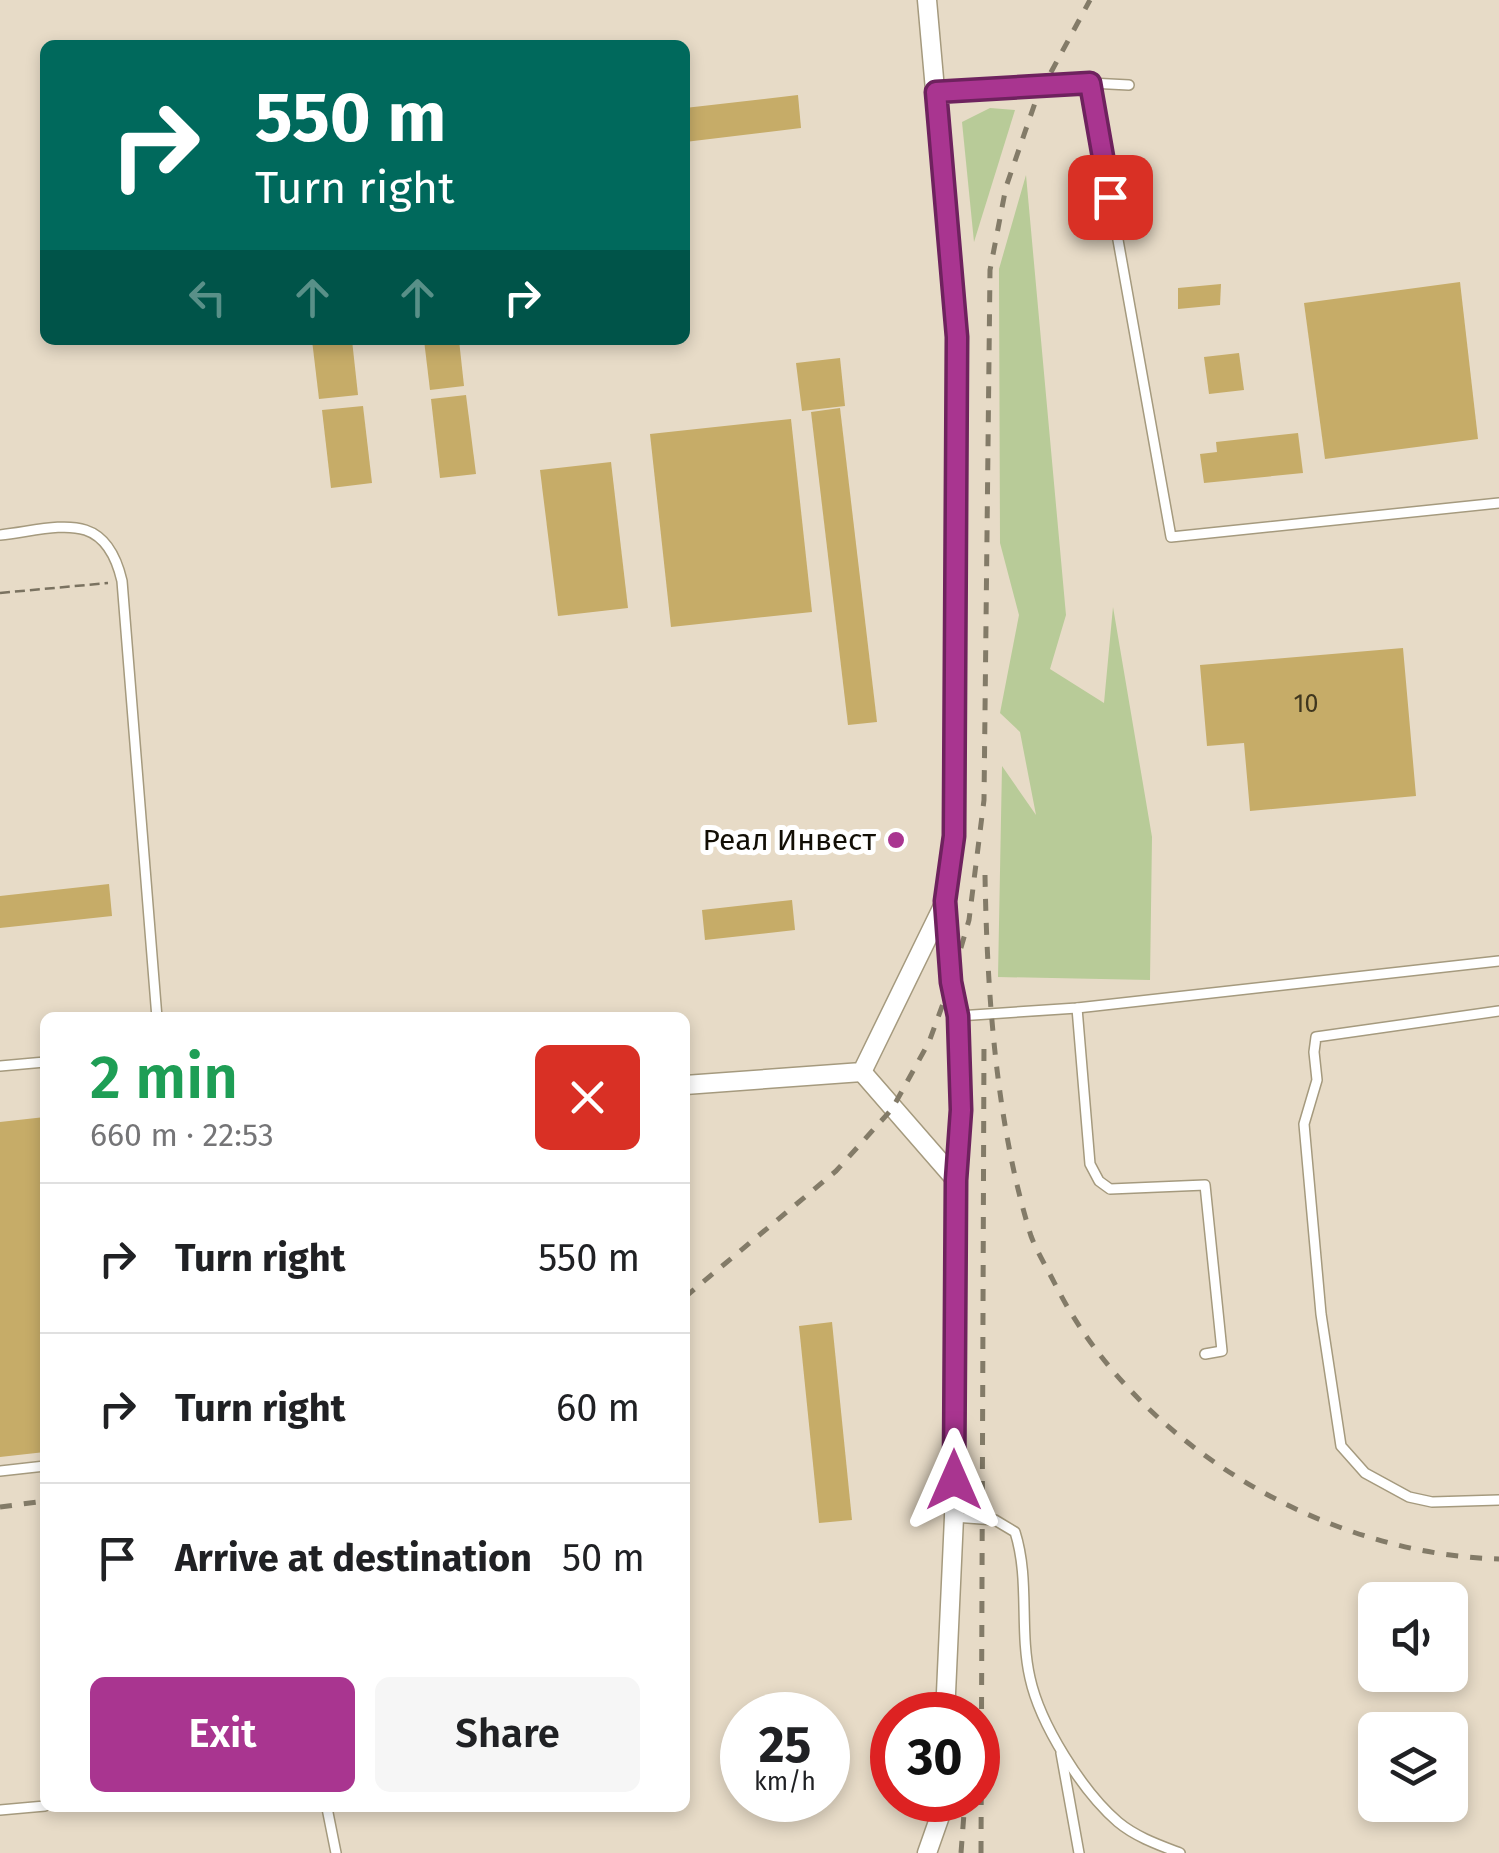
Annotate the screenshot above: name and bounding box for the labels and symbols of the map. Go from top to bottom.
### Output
pin [1068,155,1153,240]
house number: 10 [1294,689,1318,719]
place label: Реал Инвест [703,822,876,858]
marker: Реал Инвест [885,829,907,851]
position arrow [902,1428,1006,1532]
speed limit sign: 30 [870,1692,1000,1822]

